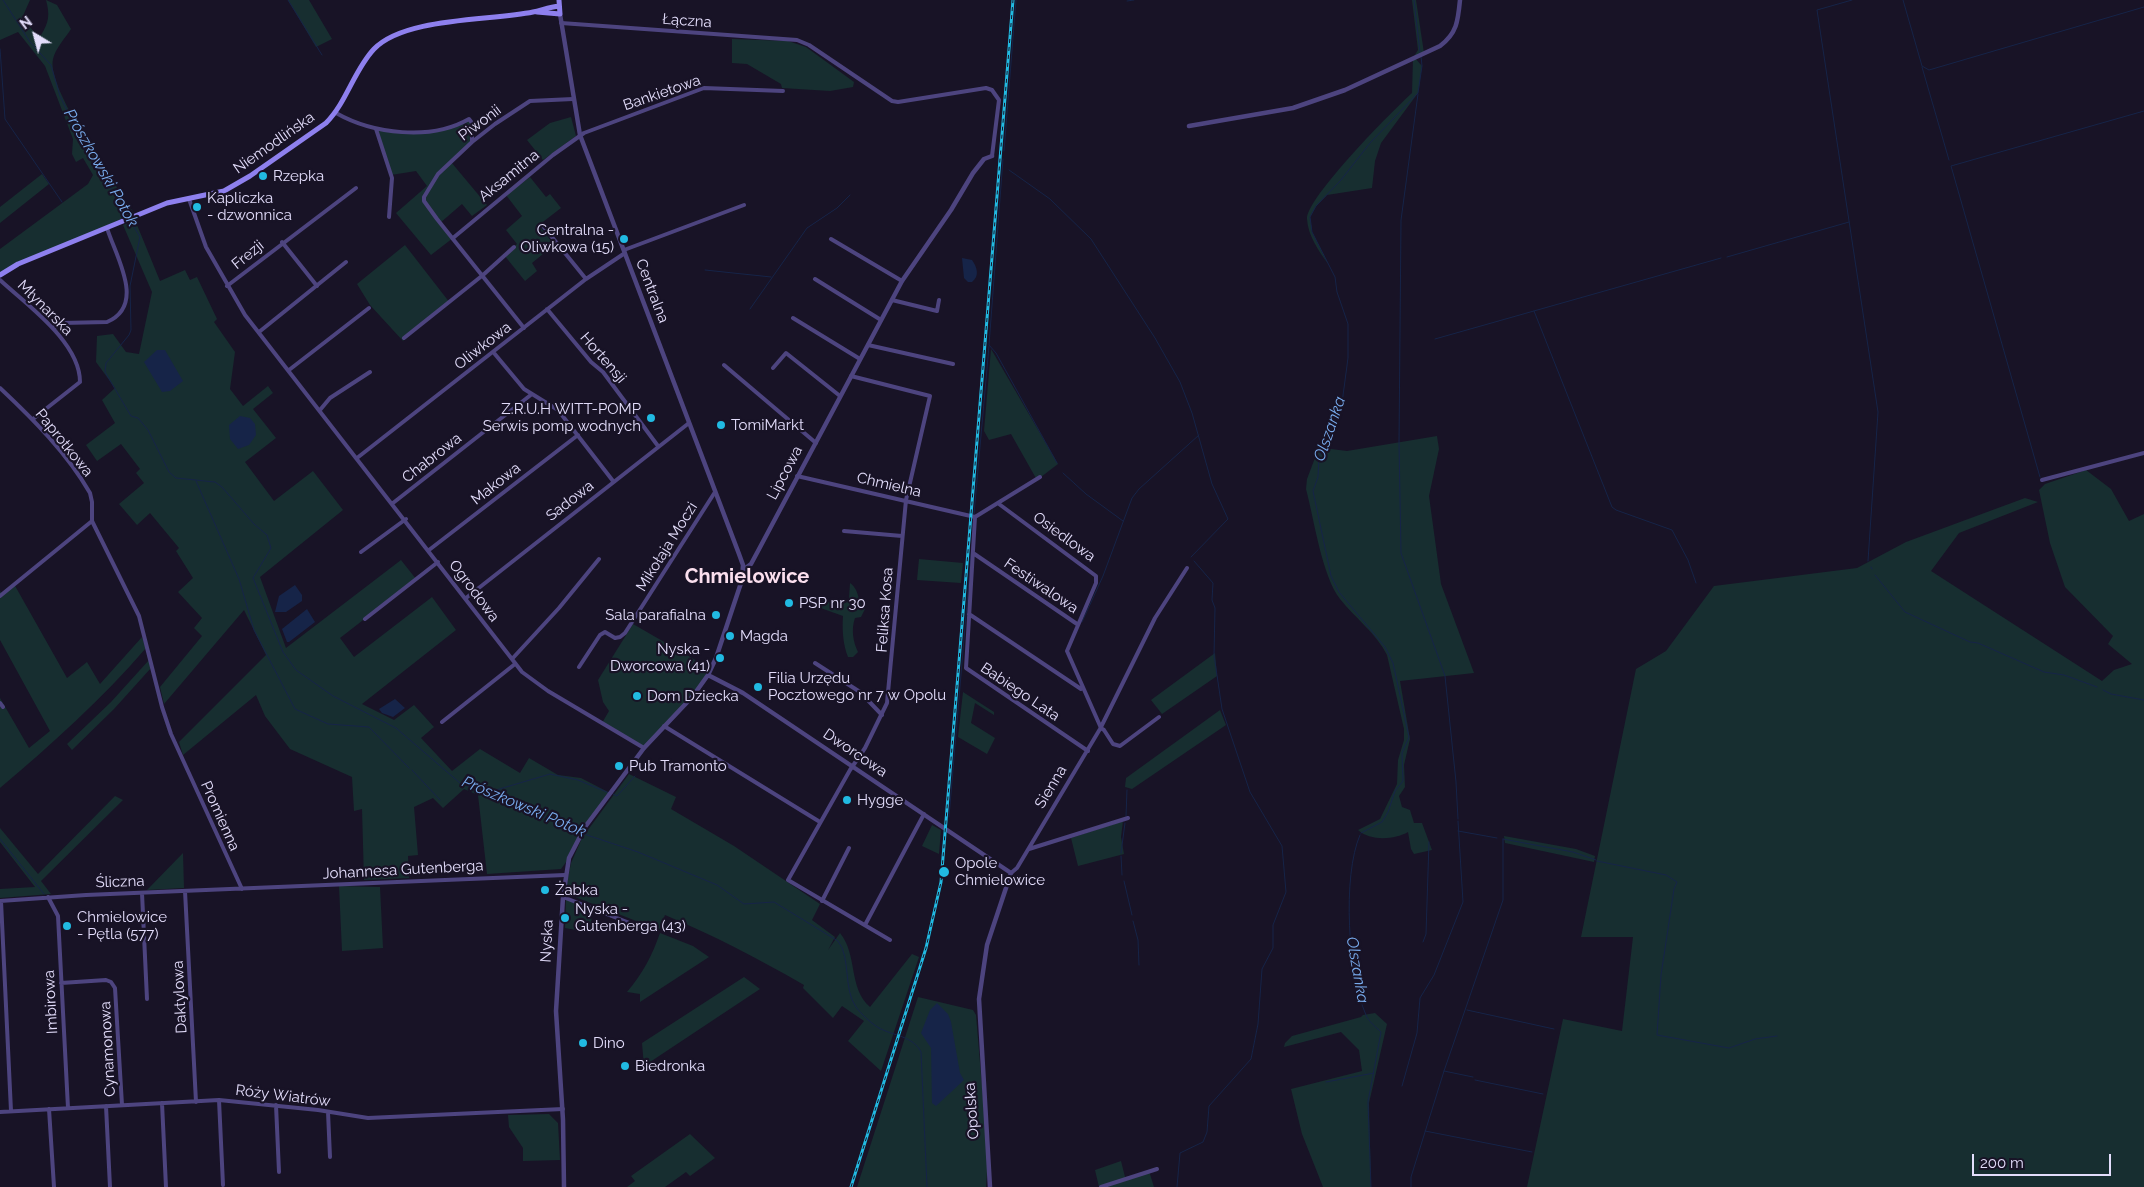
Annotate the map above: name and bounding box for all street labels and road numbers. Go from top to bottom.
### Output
street label: Łączna [662,10,712,32]
street label: Bankietowa [621,71,703,115]
street label: Piwonii [455,101,505,145]
street label: Niemodlińska [230,108,318,178]
street label: Aksamitna [475,146,543,206]
street label: Frezji [228,237,268,273]
street label: Centralna [632,256,672,326]
street label: Młynarska [14,277,76,339]
street label: Oliwkowa [451,318,515,374]
street label: Hortensji [576,329,630,387]
street label: Paprotkowa [31,406,97,480]
street label: Chabrowa [399,429,465,487]
street label: Lipcowa [763,443,807,503]
street label: Makowa [468,459,524,509]
street label: Chmielna [855,469,923,501]
street label: Sadowa [543,477,597,525]
street label: Mikołaja Moczi [632,499,702,595]
street label: Osiedlowa [1029,508,1099,566]
street label: Festiwalowa [1000,555,1082,617]
street label: Ogrodowa [445,557,503,625]
street label: Feliksa Kosa [873,567,897,653]
street label: Babiego Lata [977,659,1063,725]
street label: Dworcowa [819,725,891,781]
street label: Sienna [1031,762,1071,812]
street label: Promienna [197,778,243,854]
street label: Johannesa Gutenberga [322,857,484,883]
street label: Śliczna [95,872,145,892]
street label: Nyska [537,919,557,963]
street label: Daktylowa [169,960,191,1034]
street label: Imbirowa [40,970,62,1034]
street label: Cynamonowa [97,1001,119,1097]
street label: Róży Wiatrów [234,1081,332,1111]
street label: Opolska [961,1082,983,1140]

